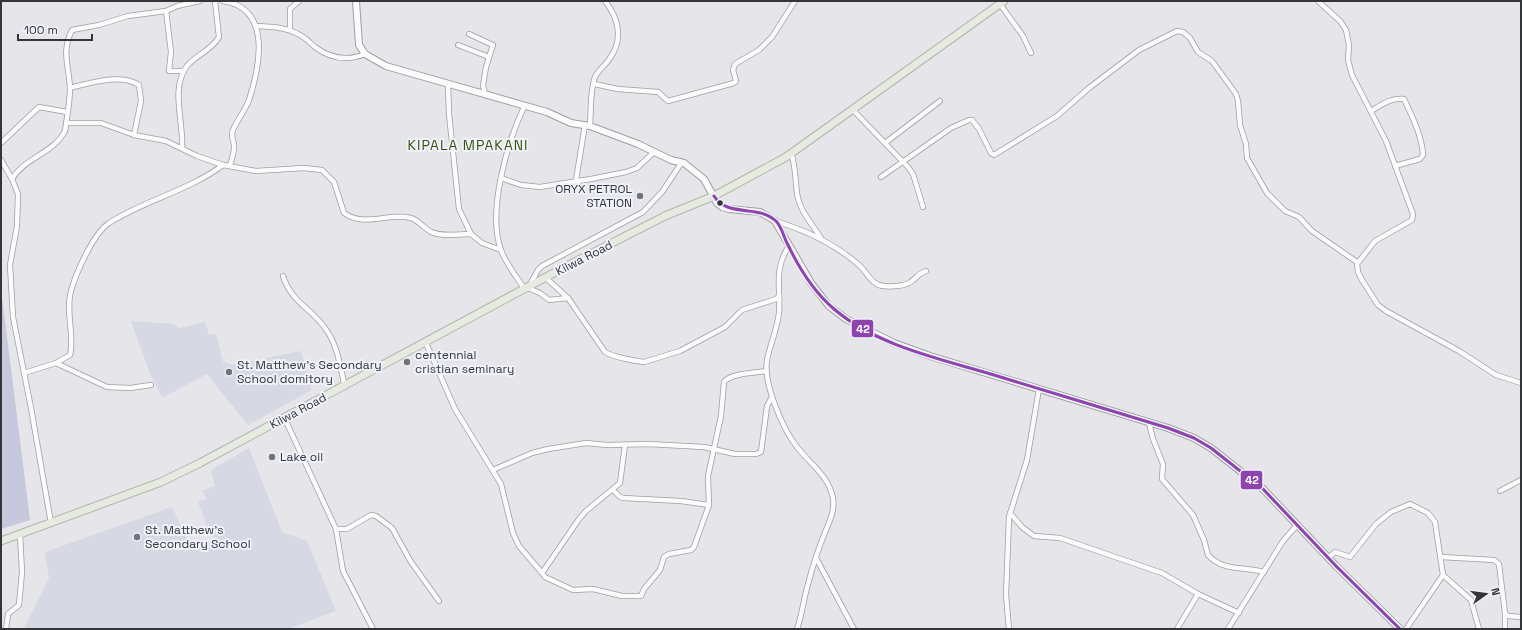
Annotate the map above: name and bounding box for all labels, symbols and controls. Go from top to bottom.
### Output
scale bar [18,16,92,42]
text: 100 m [24,22,58,38]
district label: KIPALA MPAKANI [408,136,528,154]
place label: ORYX PETROL STATION [555,181,632,211]
marker: ORYX PETROL STATION [635,191,645,201]
unlabelled marker [715,198,725,208]
street label: Kilwa Road [553,237,615,279]
line badge: 42 [851,319,874,338]
text: 42 [856,322,870,336]
place label: centennial cristian seminary [415,347,514,377]
place label: St. Matthew's Secondary School domitory [237,357,382,387]
marker: centennial cristian seminary [402,357,412,367]
marker: St. Matthew's Secondary School domitory [224,367,234,377]
street label: Kilwa Road [267,389,329,433]
place label: Lake oil [280,449,323,465]
marker: Lake oil [267,452,277,462]
line badge: 42 [1240,470,1263,490]
text: 42 [1245,473,1259,487]
place label: St. Matthew's Secondary School [145,522,251,552]
marker: St. Matthew's Secondary School [132,532,142,542]
north arrow [1466,574,1506,614]
text: N [1488,586,1503,597]

